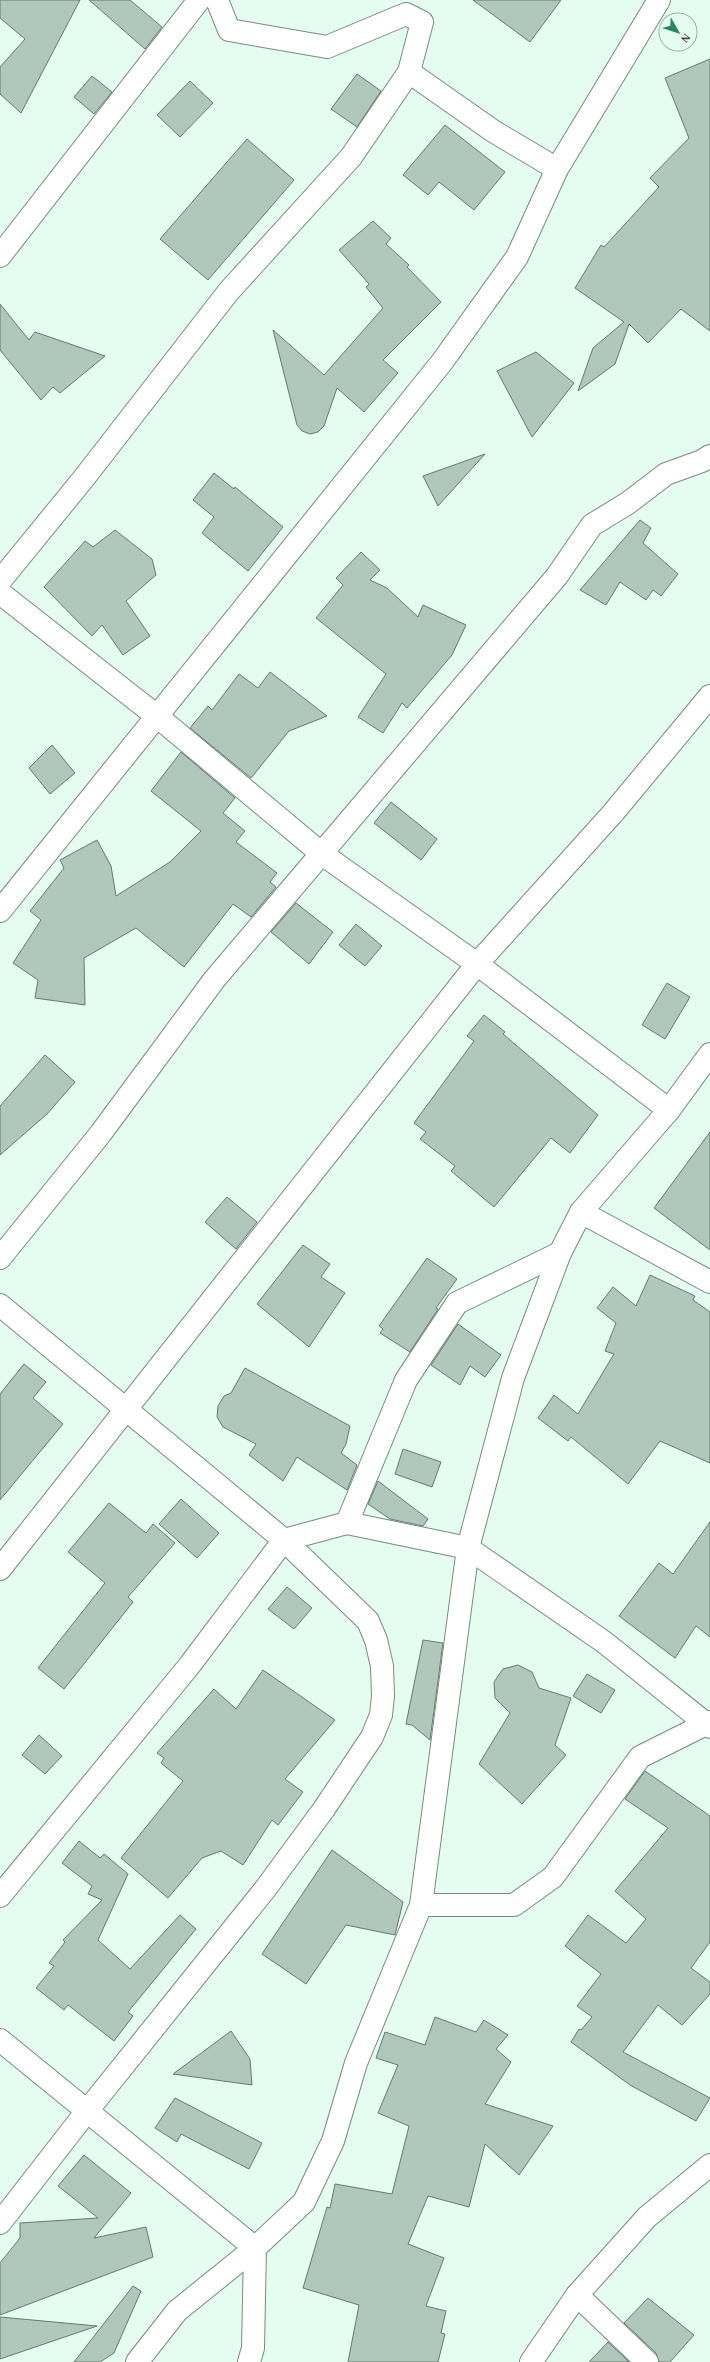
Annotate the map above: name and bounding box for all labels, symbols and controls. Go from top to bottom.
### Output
north arrow [658,12,698,52]
text: N [679,31,693,45]

